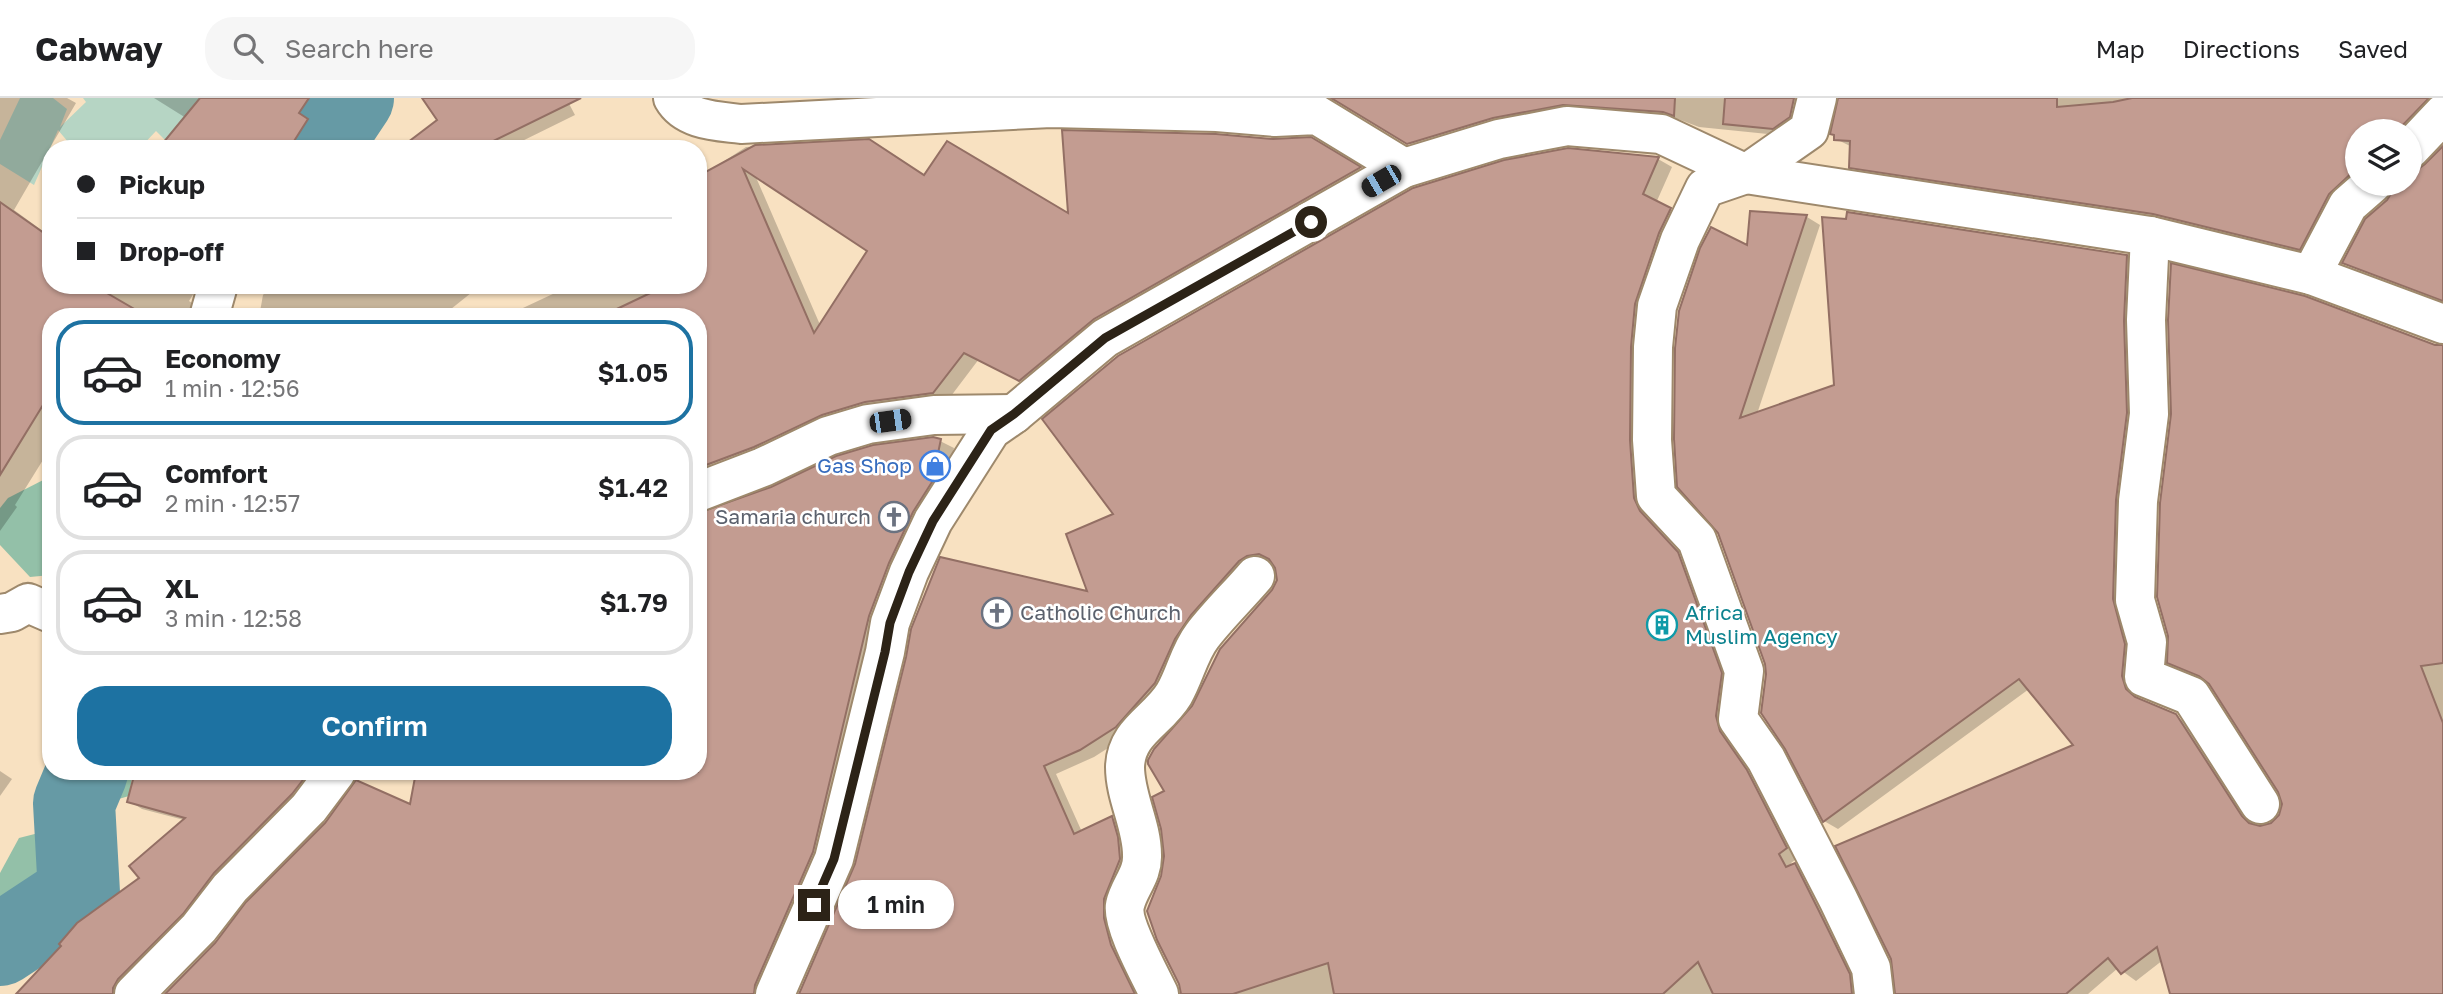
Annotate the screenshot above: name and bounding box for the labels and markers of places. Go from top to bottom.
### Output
shop icon: Gas Shop [918,449,952,483]
place label: Gas Shop [817,452,912,478]
church icon: Samaria church [877,500,911,534]
place label: Samaria church [715,503,871,529]
church icon: Catholic Church [980,596,1014,630]
place label: Catholic Church [1020,599,1181,625]
place label: Africa Muslim Agency [1685,599,1838,649]
building icon: Africa Muslim Agency [1645,608,1679,642]

